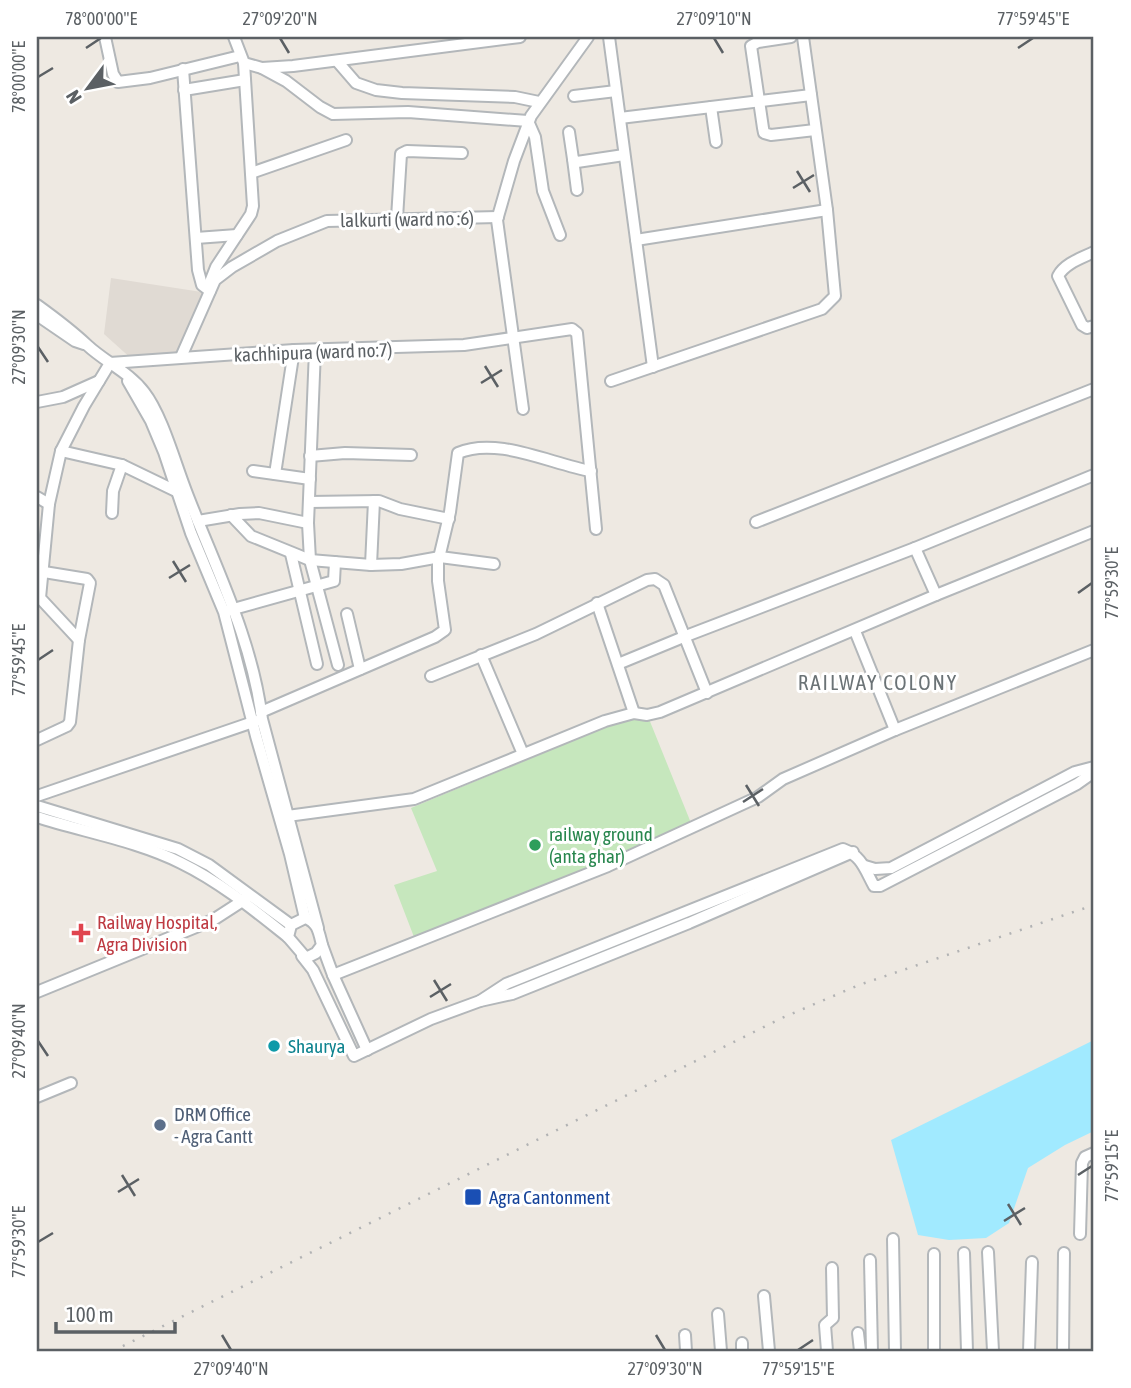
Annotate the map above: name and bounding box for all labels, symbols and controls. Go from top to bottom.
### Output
text: 78°00'00"E [65,8,137,29]
text: 27°09'20"N [242,8,318,29]
text: 27°09'10"N [676,8,752,29]
text: 77°59'45"E [997,8,1069,29]
text: 78°00'00"E [8,41,29,113]
north arrow [52,52,122,122]
text: N [61,86,86,108]
street label: lalkurti (ward no :6) [340,207,474,231]
text: 27°09'30"N [8,309,29,385]
street label: kachhipura (ward no:7) [233,338,393,366]
text: 77°59'30"E [1101,547,1122,619]
text: 77°59'45"E [8,624,29,696]
district label: RAILWAY COLONY [798,670,958,694]
place label: railway ground (anta ghar) [549,823,653,867]
marker: railway ground (anta ghar) [527,837,543,853]
place label: Railway Hospital, Agra Division [97,911,218,955]
marker: Railway Hospital, Agra Division [71,923,91,943]
text: 27°09'40"N [8,1003,29,1079]
place label: Shaurya [288,1035,345,1057]
marker: Shaurya [266,1038,282,1054]
place label: DRM Office - Agra Cantt [174,1103,253,1147]
marker: DRM Office - Agra Cantt [152,1117,168,1133]
text: 77°59'15"E [1101,1130,1122,1202]
place label: Agra Cantonment [489,1186,610,1208]
marker: Agra Cantonment [463,1187,483,1207]
text: 77°59'30"E [8,1206,29,1278]
scale bar [56,1290,175,1334]
text: 100 m [66,1302,114,1326]
text: 27°09'40"N [193,1358,269,1379]
text: 27°09'30"N [627,1358,703,1379]
text: 77°59'15"E [762,1358,834,1379]

